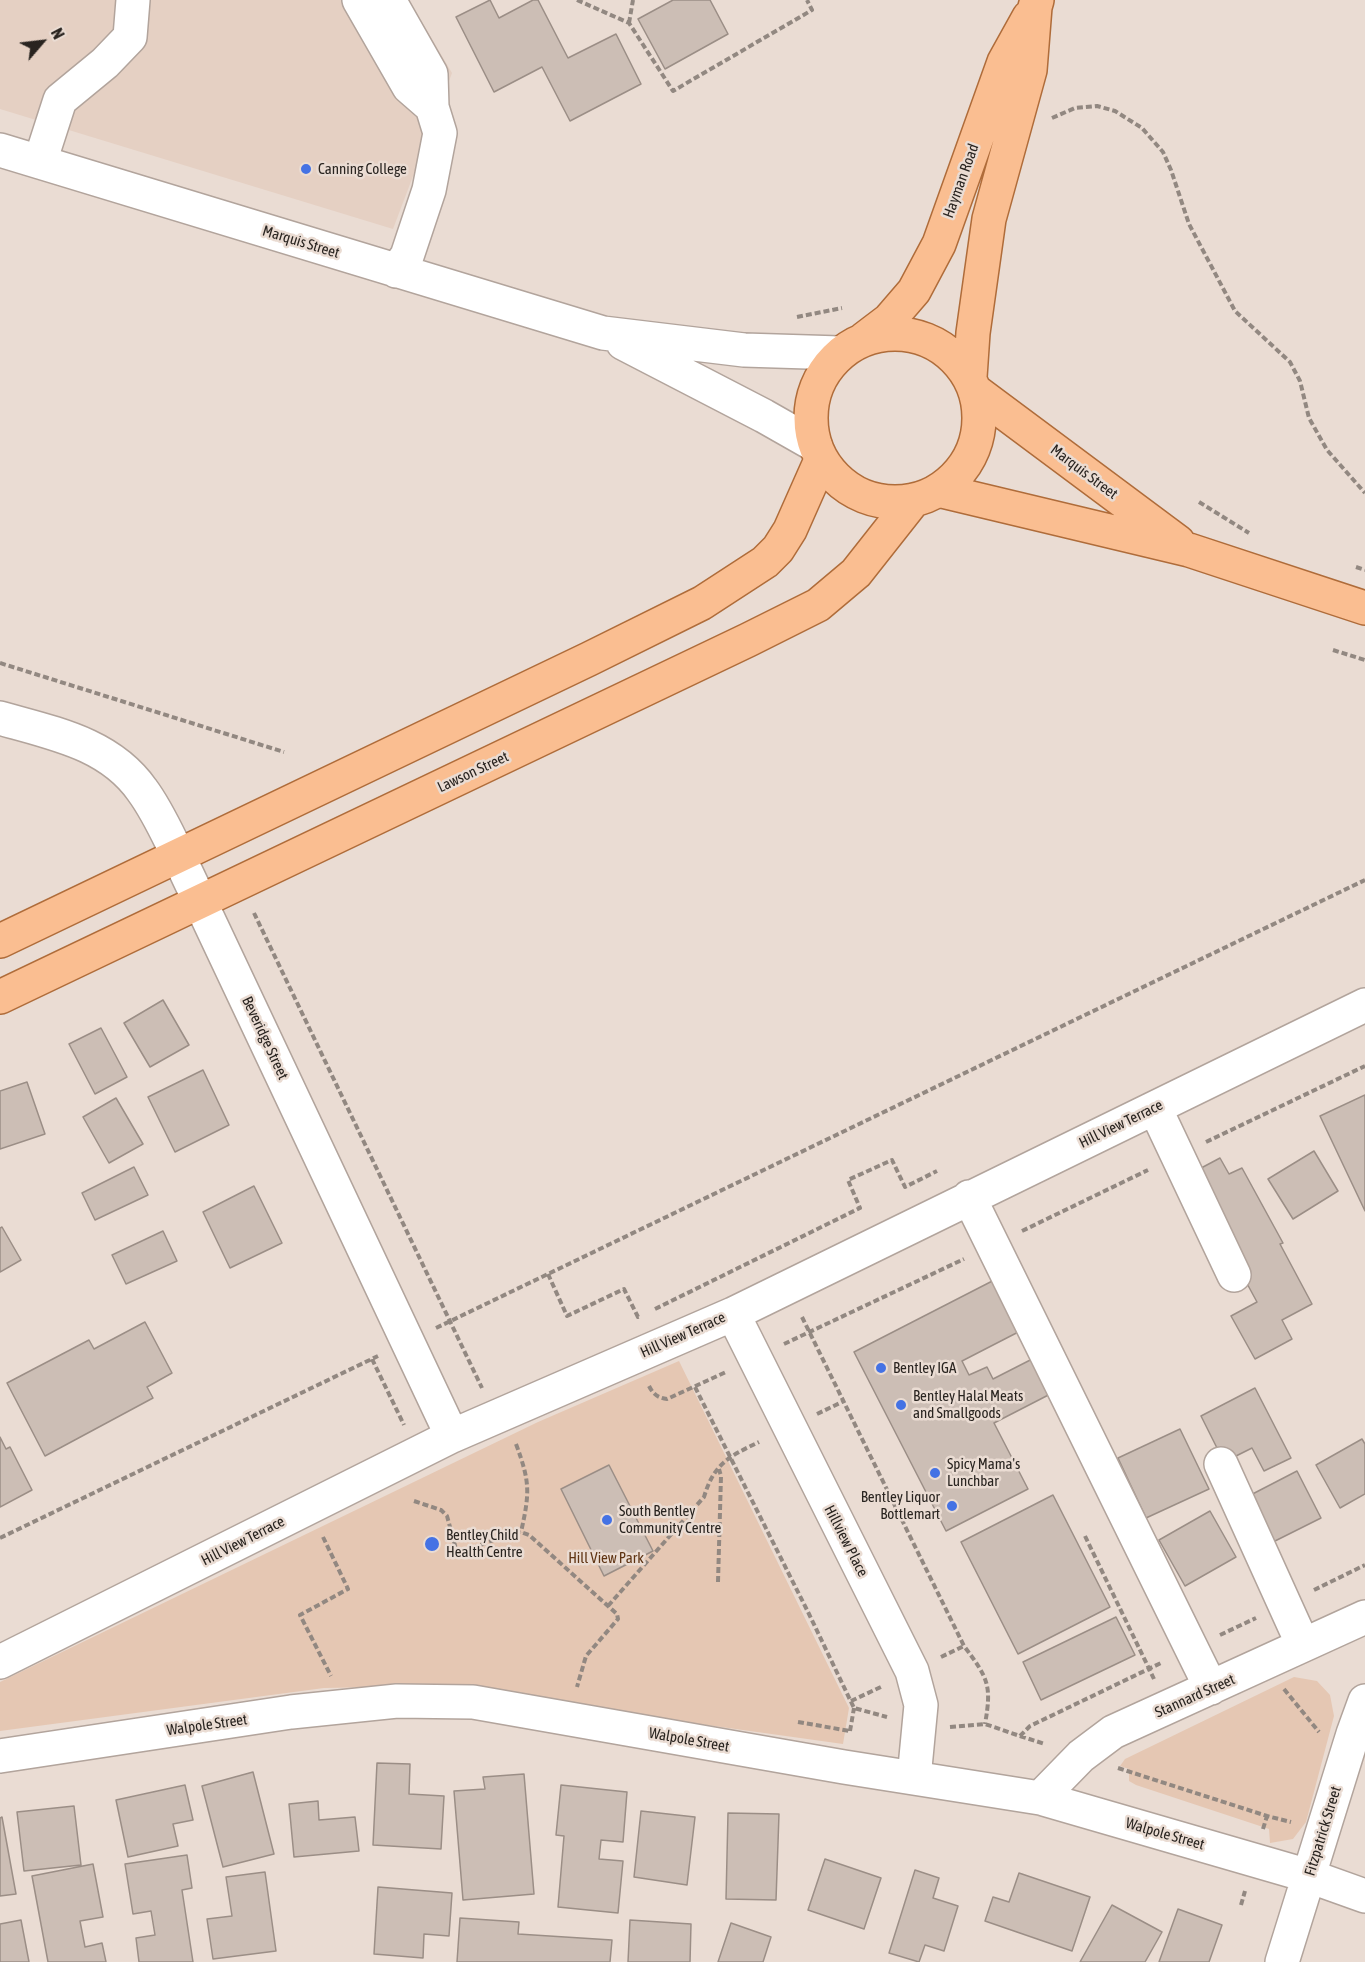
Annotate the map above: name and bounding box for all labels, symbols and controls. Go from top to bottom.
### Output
north arrow [12,12,72,72]
text: N [48,25,68,42]
street label: Hayman Road [939,141,983,221]
place label: Canning College [318,160,407,178]
marker: Canning College [299,162,313,176]
street label: Marquis Street [260,222,342,262]
street label: Marquis Street [1047,441,1121,503]
street label: Lawson Street [435,748,511,796]
street label: Beveridge Street [238,994,292,1082]
street label: Hill View Terrace [1076,1096,1166,1152]
street label: Hill View Terrace [638,1308,728,1362]
place label: Bentley IGA [893,1359,956,1377]
marker: Bentley IGA [874,1361,888,1375]
place label: Bentley Halal Meats and Smallgoods [913,1387,1023,1422]
marker: Bentley Halal Meats and Smallgoods [894,1398,908,1412]
place label: Spicy Mama's Lunchbar [947,1455,1020,1490]
marker: Spicy Mama's Lunchbar [928,1466,942,1480]
place label: Bentley Liquor Bottlemart [861,1488,940,1523]
marker: Bentley Liquor Bottlemart [945,1499,959,1513]
place label: South Bentley Community Centre [619,1502,721,1537]
street label: Hillview Place [820,1502,872,1580]
street label: Hill View Terrace [198,1512,288,1570]
marker: South Bentley Community Centre [600,1513,614,1527]
place label: Bentley Child Health Centre [446,1526,523,1561]
marker: Bentley Child Health Centre [423,1535,441,1553]
park label: Hill View Park [568,1549,644,1567]
street label: Stannard Street [1152,1670,1238,1722]
street label: Walpole Street [166,1710,248,1740]
street label: Walpole Street [647,1724,731,1756]
street label: Fitzpatrick Street [1301,1784,1345,1878]
street label: Walpole Street [1124,1814,1206,1854]

